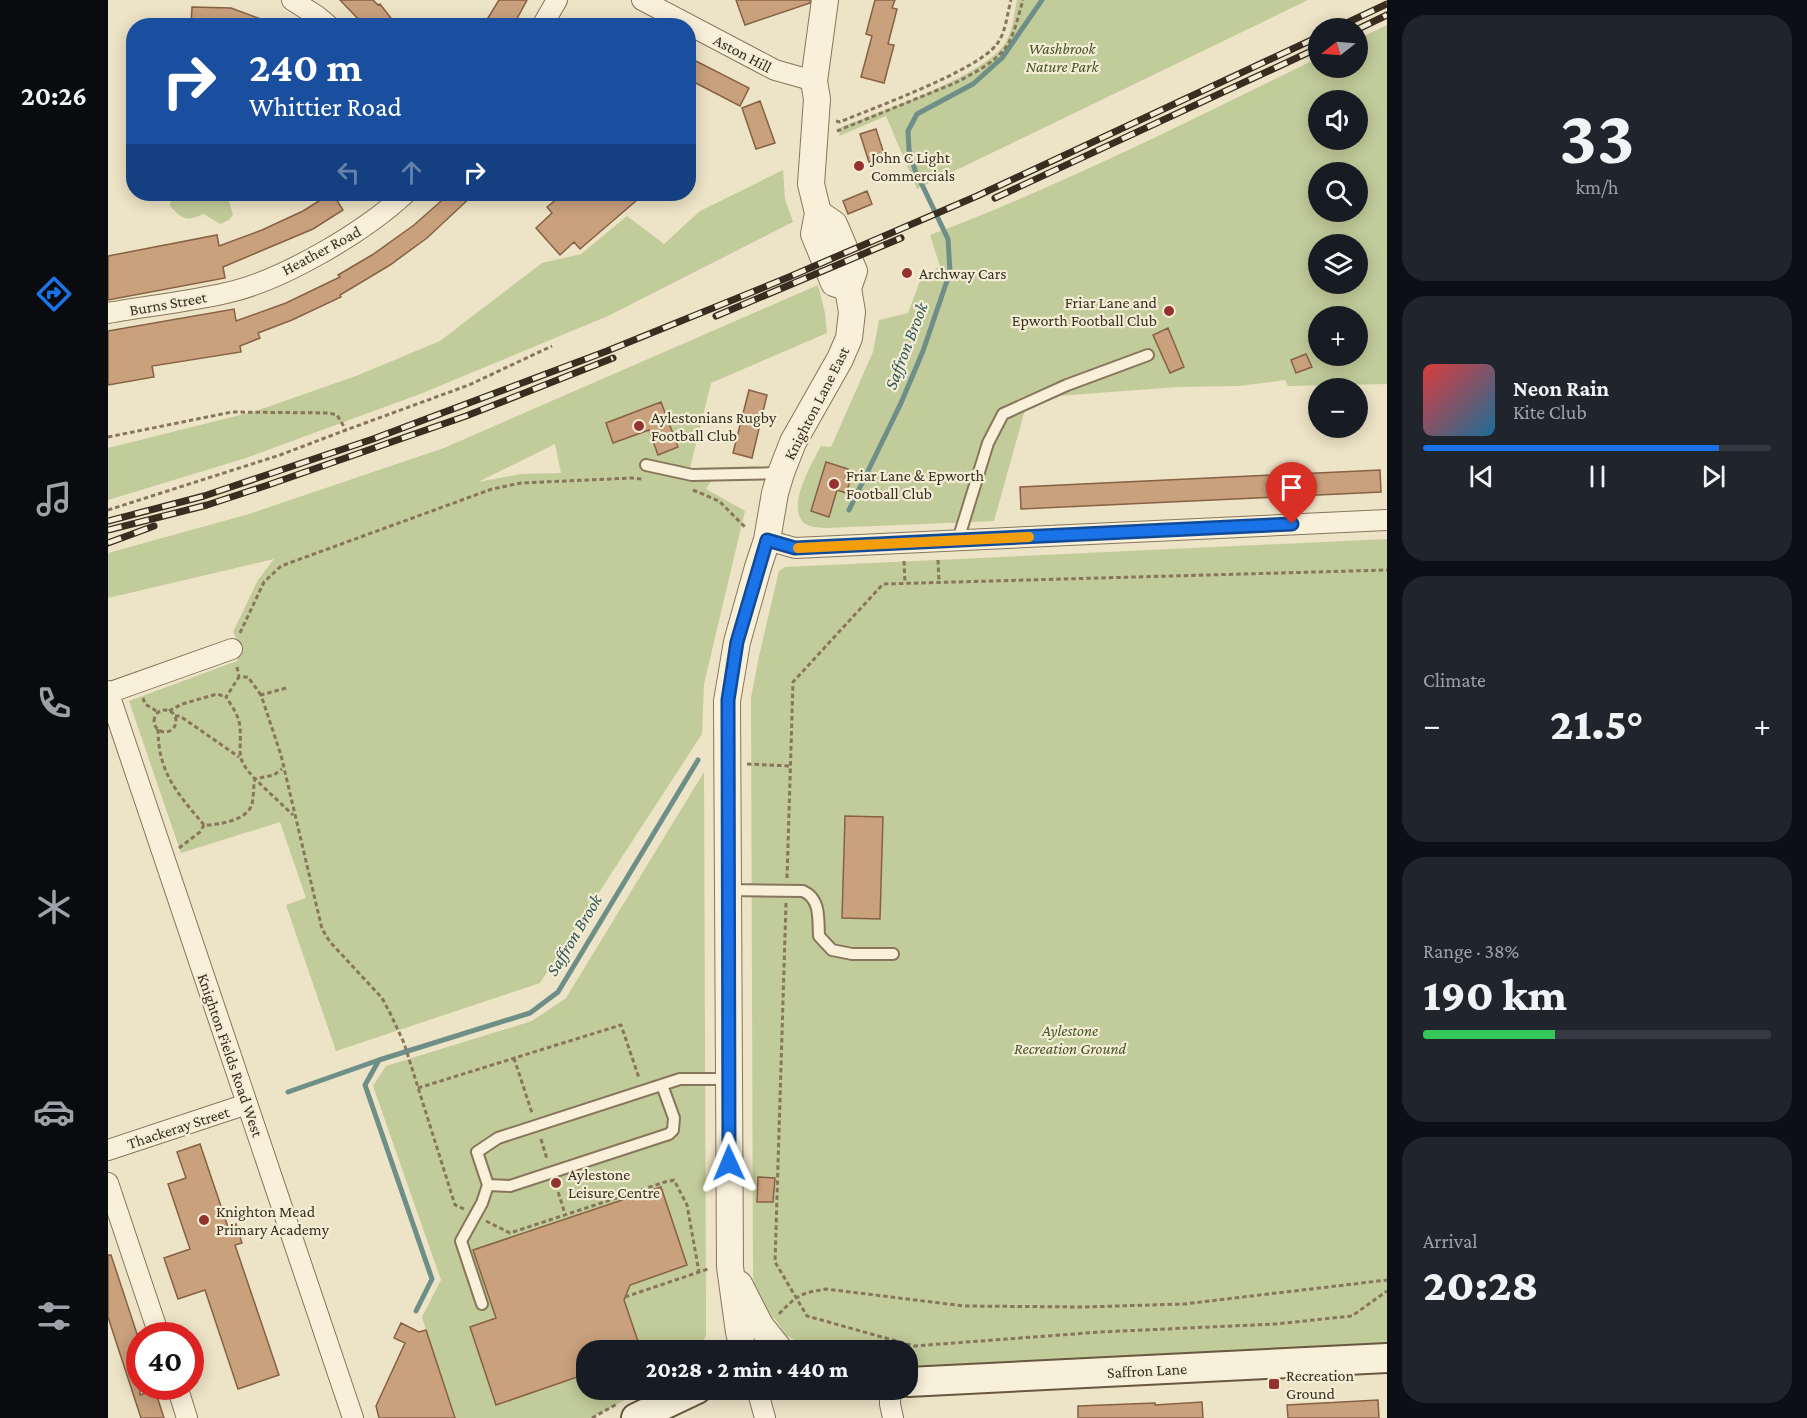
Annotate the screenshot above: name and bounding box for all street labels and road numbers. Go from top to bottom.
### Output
street label: Aston Hill [711,31,775,76]
street label: Heather Road [279,222,364,278]
street label: Burns Street [128,288,209,319]
street label: Knighton Lane East [781,343,854,463]
street label: Knighton Fields Road West [194,971,267,1140]
street label: Thackeray Street [125,1103,232,1153]
street label: Saffron Lane [1107,1360,1188,1381]

